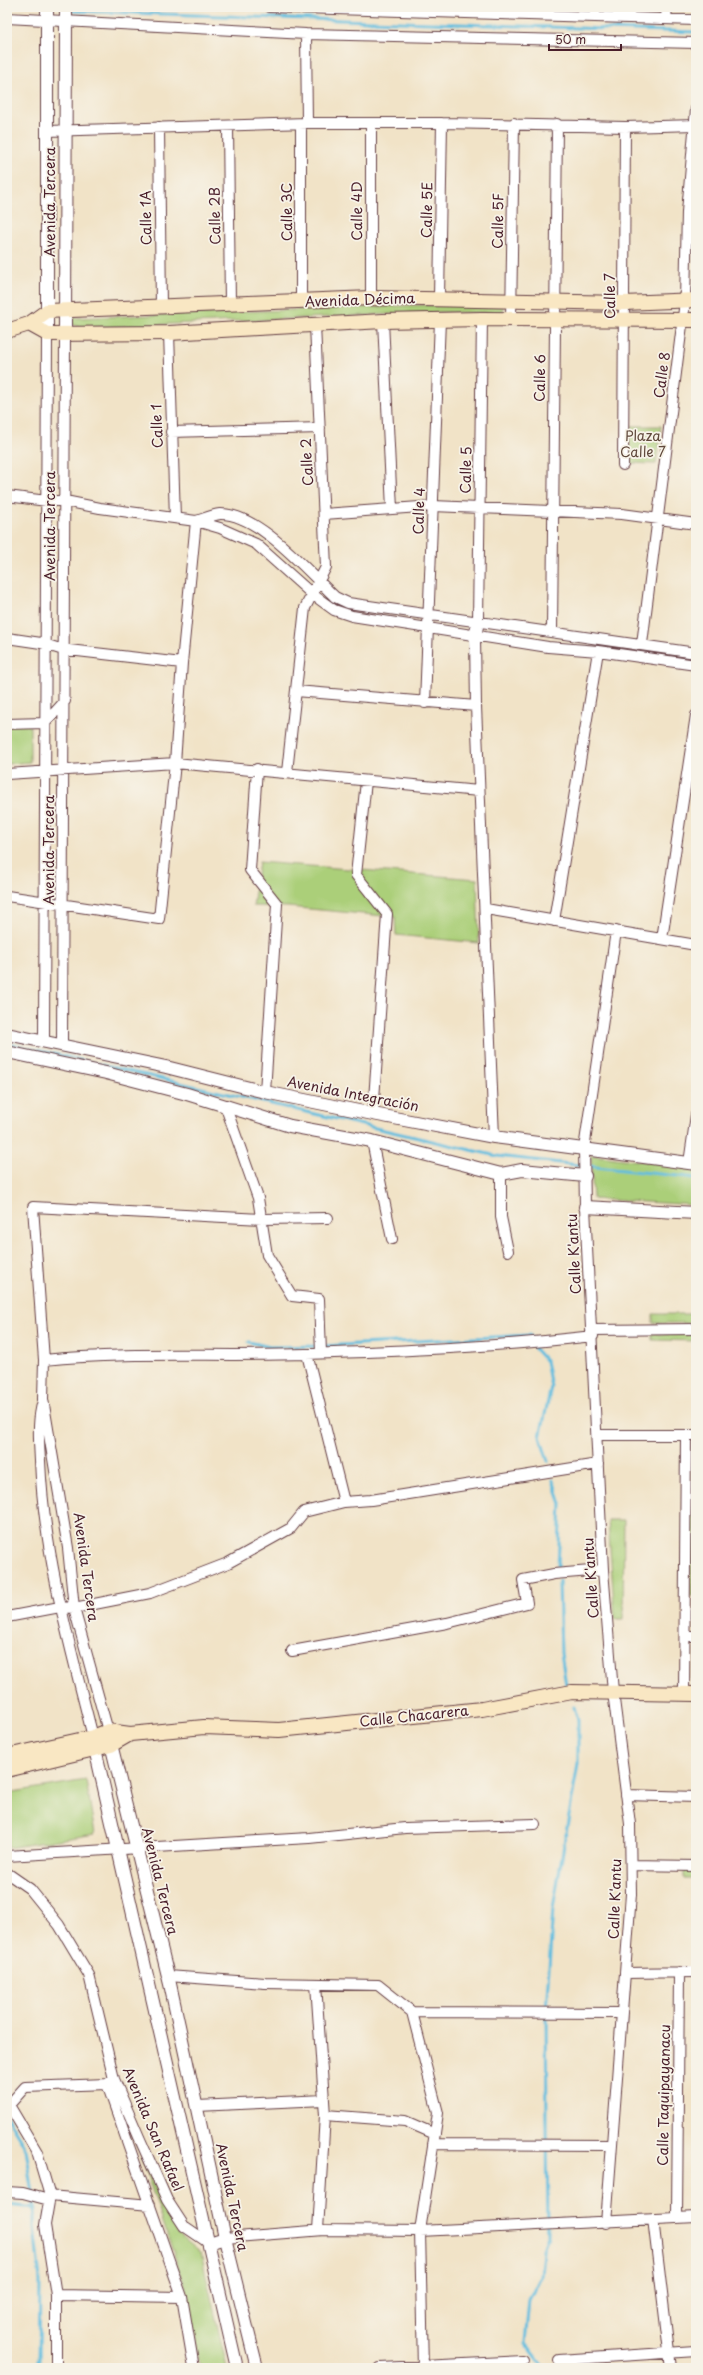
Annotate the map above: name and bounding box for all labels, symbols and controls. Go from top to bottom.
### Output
scale bar [549,26,621,52]
text: 50 m [555,30,586,48]
street label: Avenida Tercera [39,146,60,257]
street label: Calle 4D [346,181,367,241]
street label: Calle 5E [416,182,437,238]
street label: Calle 3C [276,183,297,241]
street label: Calle 2B [203,187,226,245]
street label: Calle 1A [135,190,156,246]
street label: Calle 5F [487,193,508,249]
street label: Calle 7 [599,273,620,319]
street label: Avenida Décima [304,287,416,312]
street label: Calle 8 [648,350,675,400]
street label: Calle 6 [529,354,550,402]
street label: Calle 1 [145,403,168,449]
park label: Plaza Calle 7 [620,425,666,462]
street label: Calle 2 [295,437,318,487]
street label: Calle 5 [455,446,476,494]
street label: Avenida Tercera [39,470,60,581]
street label: Calle 4 [407,487,430,535]
street label: Avenida Tercera [38,794,59,905]
street label: Avenida Integración [285,1070,421,1117]
street label: Calle K'antu [561,1213,586,1295]
street label: Avenida Tercera [68,1511,105,1623]
street label: Calle K'antu [577,1537,604,1619]
street label: Calle Chacarera [358,1699,470,1732]
street label: Avenida Tercera [137,1825,184,1937]
street label: Calle K'antu [603,1858,626,1940]
street label: Calle Taquipayanacu [652,2024,675,2166]
street label: Avenida San Rafael [118,2063,189,2194]
street label: Avenida Tercera [211,2141,254,2253]

